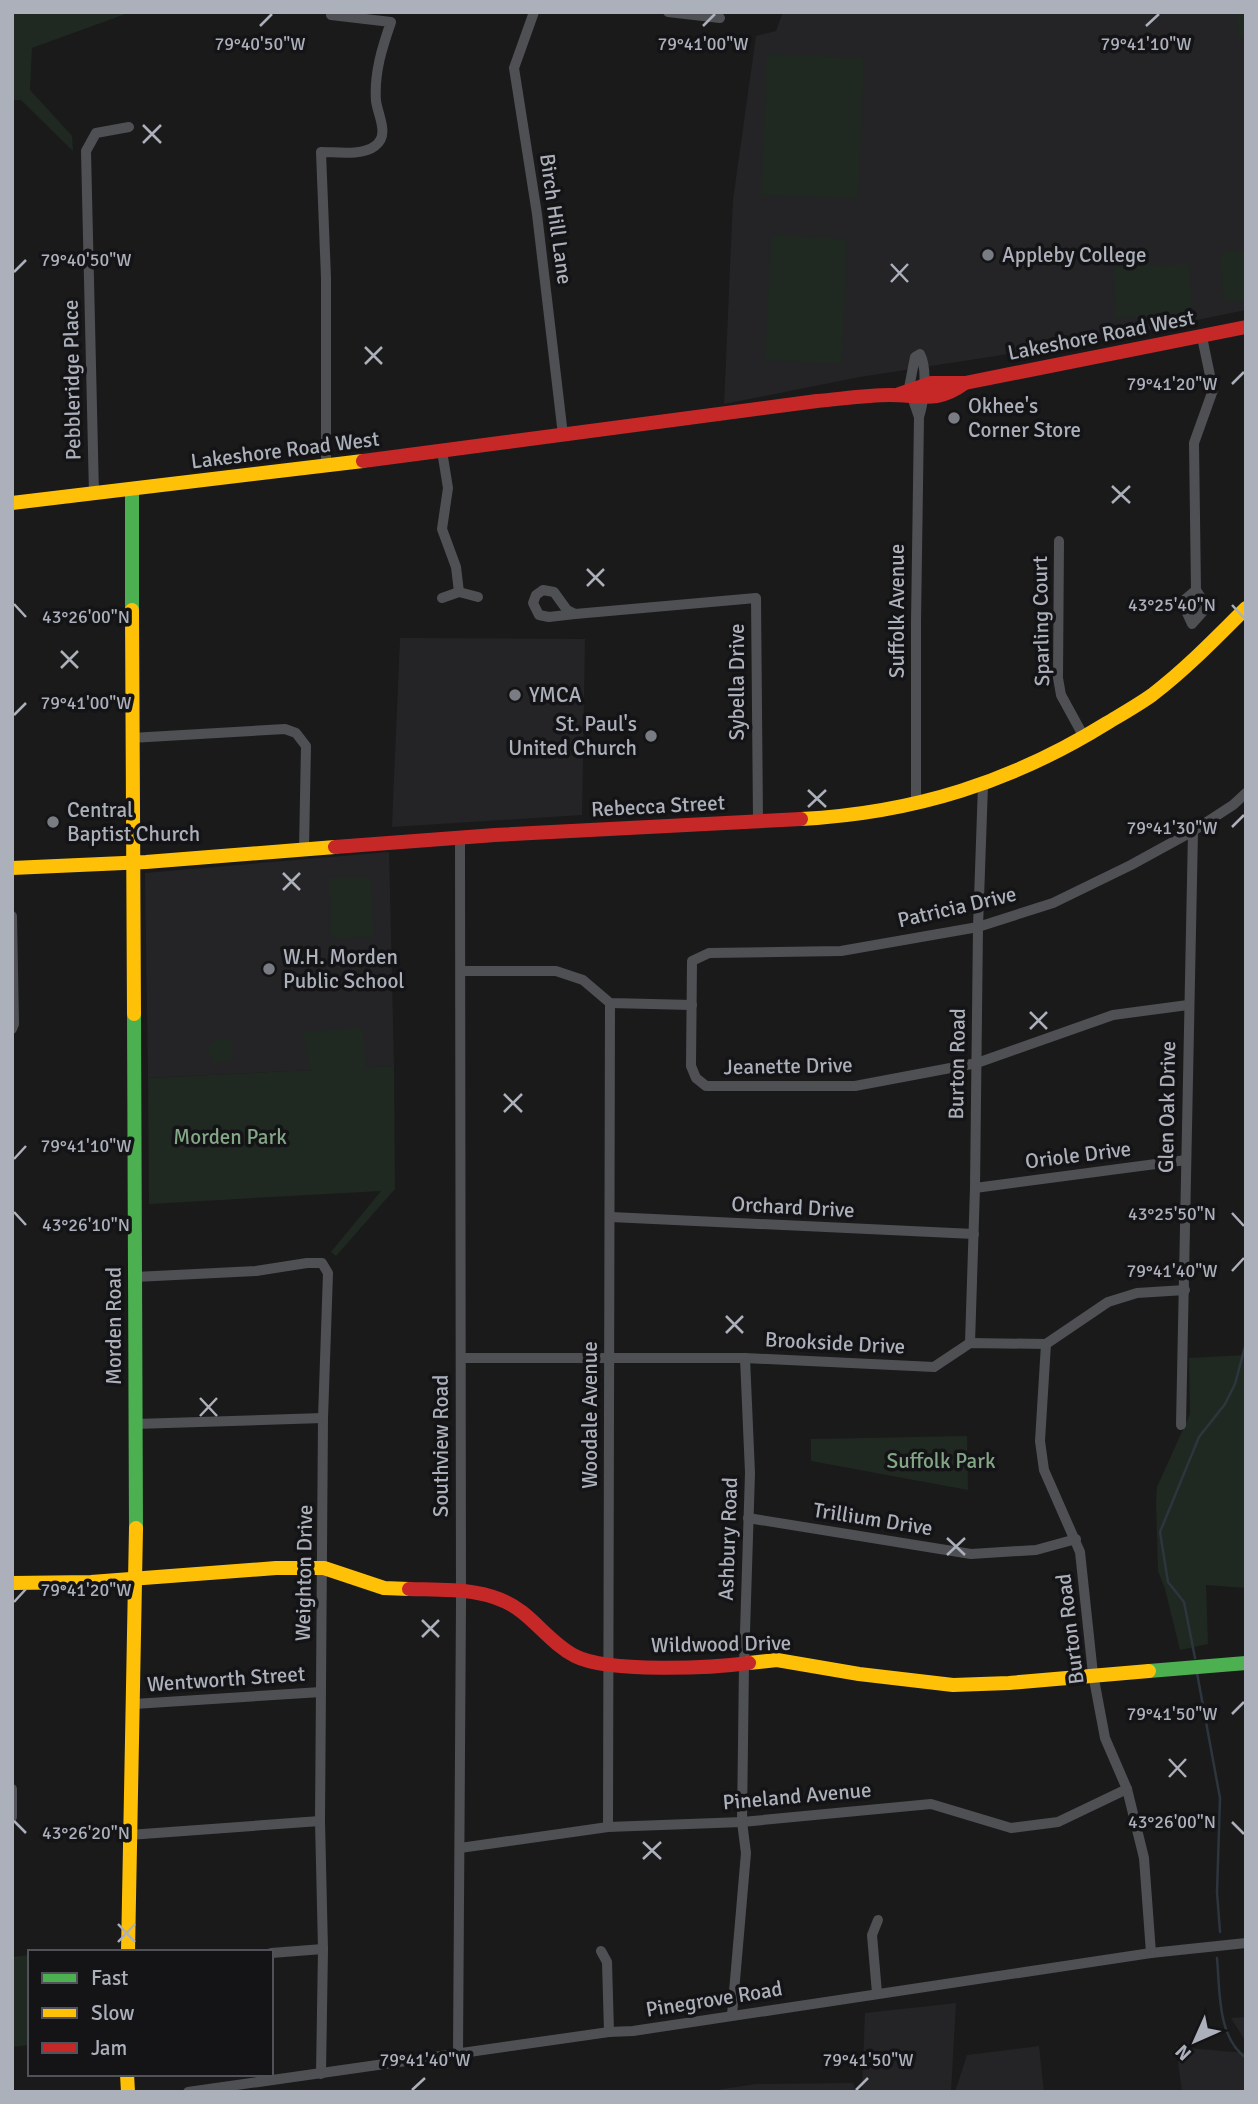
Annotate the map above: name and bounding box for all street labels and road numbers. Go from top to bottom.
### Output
street label: Birch Hill Lane [534,152,578,286]
street label: Pebbleridge Place [58,300,86,460]
street label: Lakeshore Road West [1005,304,1197,366]
street label: Lakeshore Road West [189,426,381,474]
street label: Suffolk Avenue [884,544,910,678]
street label: Sparling Court [1027,556,1055,686]
street label: Sybella Drive [724,623,750,741]
street label: Rebecca Street [590,790,726,822]
street label: Patricia Drive [895,881,1019,933]
street label: Burton Road [943,1008,971,1120]
street label: Glen Oak Drive [1153,1041,1181,1173]
street label: Jeanette Drive [723,1052,853,1080]
street label: Oriole Drive [1024,1136,1132,1174]
street label: Orchard Drive [731,1191,855,1223]
street label: Morden Road [101,1267,127,1385]
street label: Brookside Drive [764,1326,906,1360]
street label: Woodale Avenue [577,1341,603,1489]
street label: Southview Road [428,1375,454,1517]
street label: Ashbury Road [713,1477,743,1601]
street label: Trillium Drive [811,1497,935,1541]
street label: Weighton Drive [290,1504,318,1642]
street label: Burton Road [1050,1572,1090,1686]
street label: Wildwood Drive [651,1630,791,1658]
street label: Wentworth Street [146,1661,306,1697]
street label: Pineland Avenue [721,1777,873,1815]
street label: Pinegrove Road [644,1975,784,2023]

